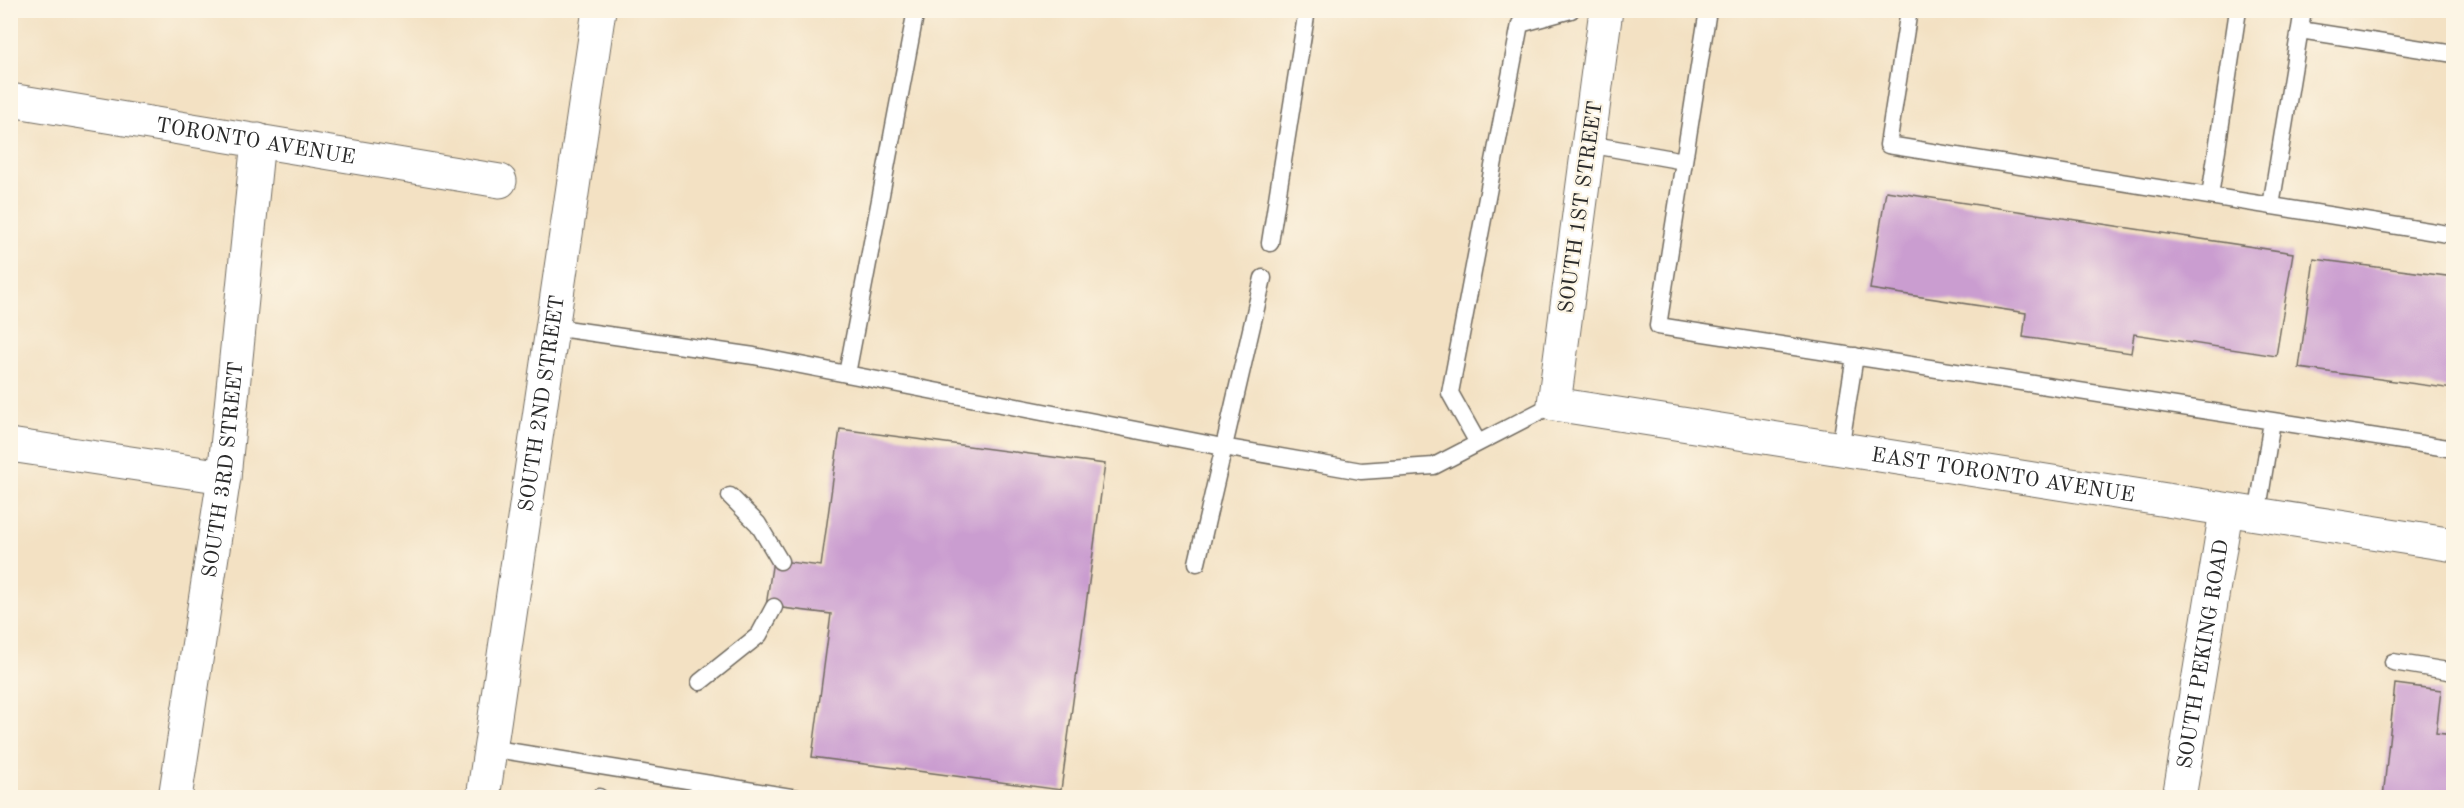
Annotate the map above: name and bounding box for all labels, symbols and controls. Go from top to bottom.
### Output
street label: SOUTH 1ST STREET [1556,100,1607,315]
street label: TORONTO AVENUE [154,115,357,169]
street label: SOUTH 2ND STREET [516,294,569,513]
street label: SOUTH 3RD STREET [200,361,248,579]
street label: EAST TORONTO AVENUE [1870,445,2136,507]
street label: SOUTH PEKING ROAD [2175,538,2233,770]

